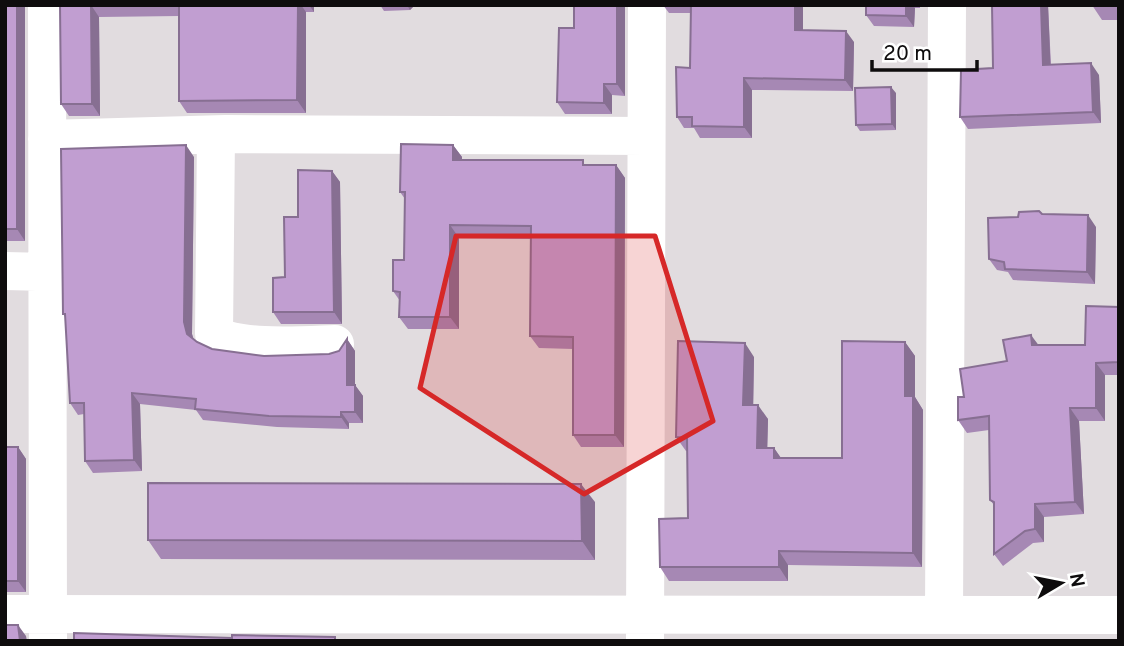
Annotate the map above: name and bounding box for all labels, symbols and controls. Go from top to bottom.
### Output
scale bar [872,28,977,72]
text: 20 m [883,41,932,68]
north arrow [1026,548,1096,618]
text: N [1063,572,1089,589]

